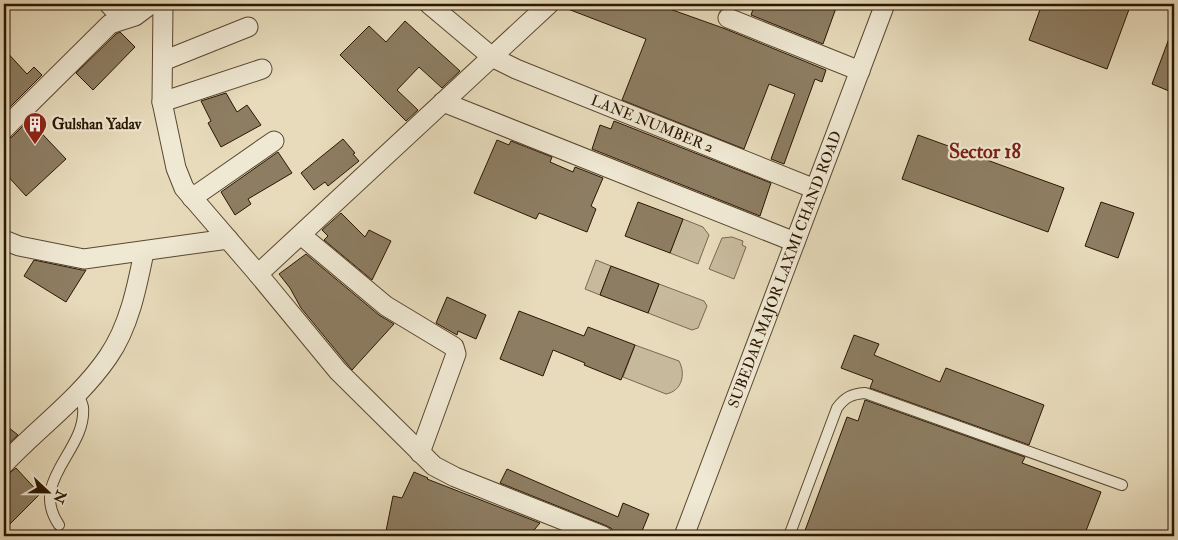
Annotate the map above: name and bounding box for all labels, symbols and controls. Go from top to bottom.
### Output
street label: LANE NUMBER 2 [588,91,717,157]
building icon: Gulshan Yadav [22,111,48,145]
place label: Gulshan Yadav [52,115,142,134]
street label: SUBEDAR MAJOR LAXMI CHAND ROAD [724,128,846,411]
district label: Sector 18 [949,139,1022,164]
north arrow [22,468,72,518]
text: N [49,487,70,506]

